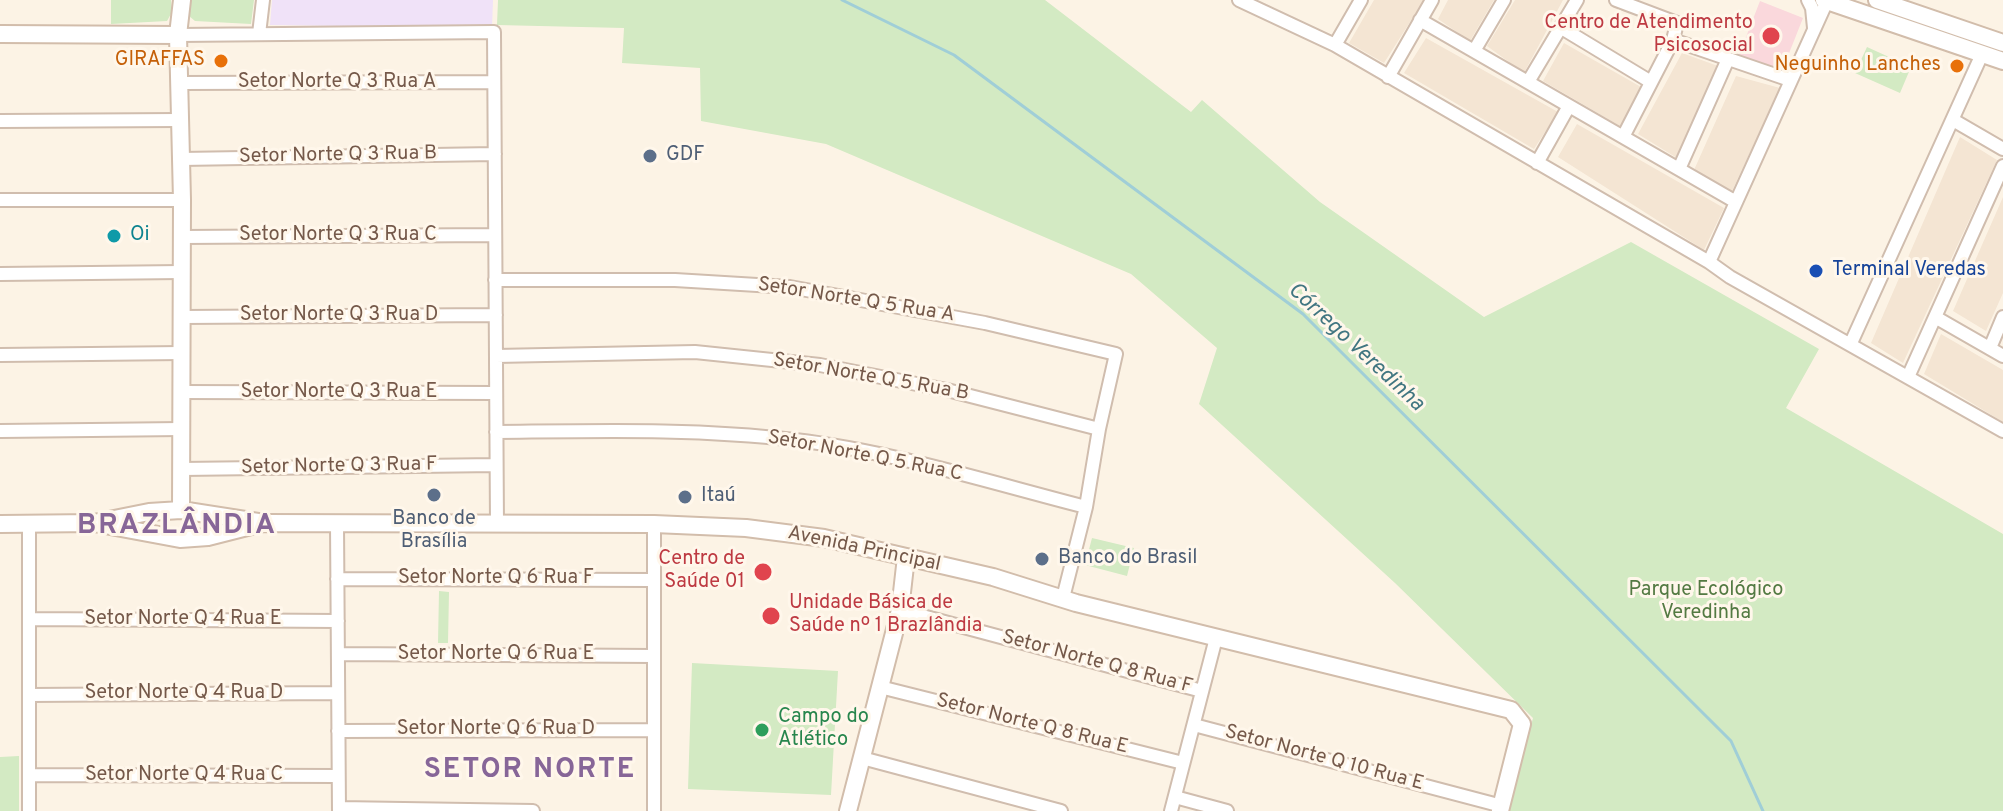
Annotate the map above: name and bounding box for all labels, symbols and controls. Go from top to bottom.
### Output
place label: Centro de Atendimento Psicosocial [1544,12,1753,59]
marker: Centro de Atendimento Psicosocial [1760,25,1782,47]
place label: GIRAFFAS [115,49,205,73]
marker: GIRAFFAS [212,52,230,70]
place label: Neguinho Lanches [1774,54,1941,78]
marker: Neguinho Lanches [1948,57,1966,75]
street label: Setor Norte Q 3 Rua A [238,71,436,95]
street label: Setor Norte Q 3 Rua B [239,142,437,170]
place label: GDF [666,144,705,168]
marker: GDF [641,147,659,165]
place label: Oi [130,224,150,248]
street label: Setor Norte Q 3 Rua C [239,224,437,248]
marker: Oi [105,227,123,245]
place label: Terminal Veredas [1832,259,1986,283]
marker: Terminal Veredas [1807,262,1825,280]
street label: Setor Norte Q 5 Rua A [756,274,956,328]
water label: Córrego Veredinha [1281,278,1429,418]
street label: Setor Norte Q 3 Rua D [240,304,438,328]
street label: Setor Norte Q 5 Rua B [771,349,971,407]
street label: Setor Norte Q 3 Rua E [241,381,437,405]
street label: Setor Norte Q 5 Rua C [765,426,965,488]
street label: Setor Norte Q 3 Rua F [241,453,437,481]
place label: Itaú [701,485,736,509]
marker: Banco de Brasília [425,486,443,504]
marker: Itaú [676,488,694,506]
place label: Banco de Brasília [392,508,476,555]
district label: BRAZLÂNDIA [77,510,277,544]
street label: Avenida Principal [785,522,943,578]
place label: Banco do Brasil [1058,547,1197,571]
place label: Centro de Saúde 01 [658,548,745,595]
marker: Banco do Brasil [1033,550,1051,568]
marker: Centro de Saúde 01 [752,561,774,583]
street label: Setor Norte Q 6 Rua F [398,567,594,591]
park label: Parque Ecológico Veredinha [1629,579,1783,626]
place label: Unidade Básica de Saúde nº 1 Brazlândia [789,592,982,639]
marker: Unidade Básica de Saúde nº 1 Brazlândia [760,605,782,627]
street label: Setor Norte Q 4 Rua E [84,608,282,632]
street label: Setor Norte Q 8 Rua F [999,626,1195,700]
street label: Setor Norte Q 6 Rua E [398,643,594,667]
street label: Setor Norte Q 4 Rua D [85,682,283,706]
street label: Setor Norte Q 8 Rua E [933,690,1131,760]
place label: Campo do Atlético [778,706,869,753]
street label: Setor Norte Q 6 Rua D [397,718,595,742]
marker: Campo do Atlético [753,721,771,739]
street label: Setor Norte Q 10 Rua E [1222,721,1426,797]
district label: SETOR NORTE [424,754,636,788]
street label: Setor Norte Q 4 Rua C [85,764,283,788]

